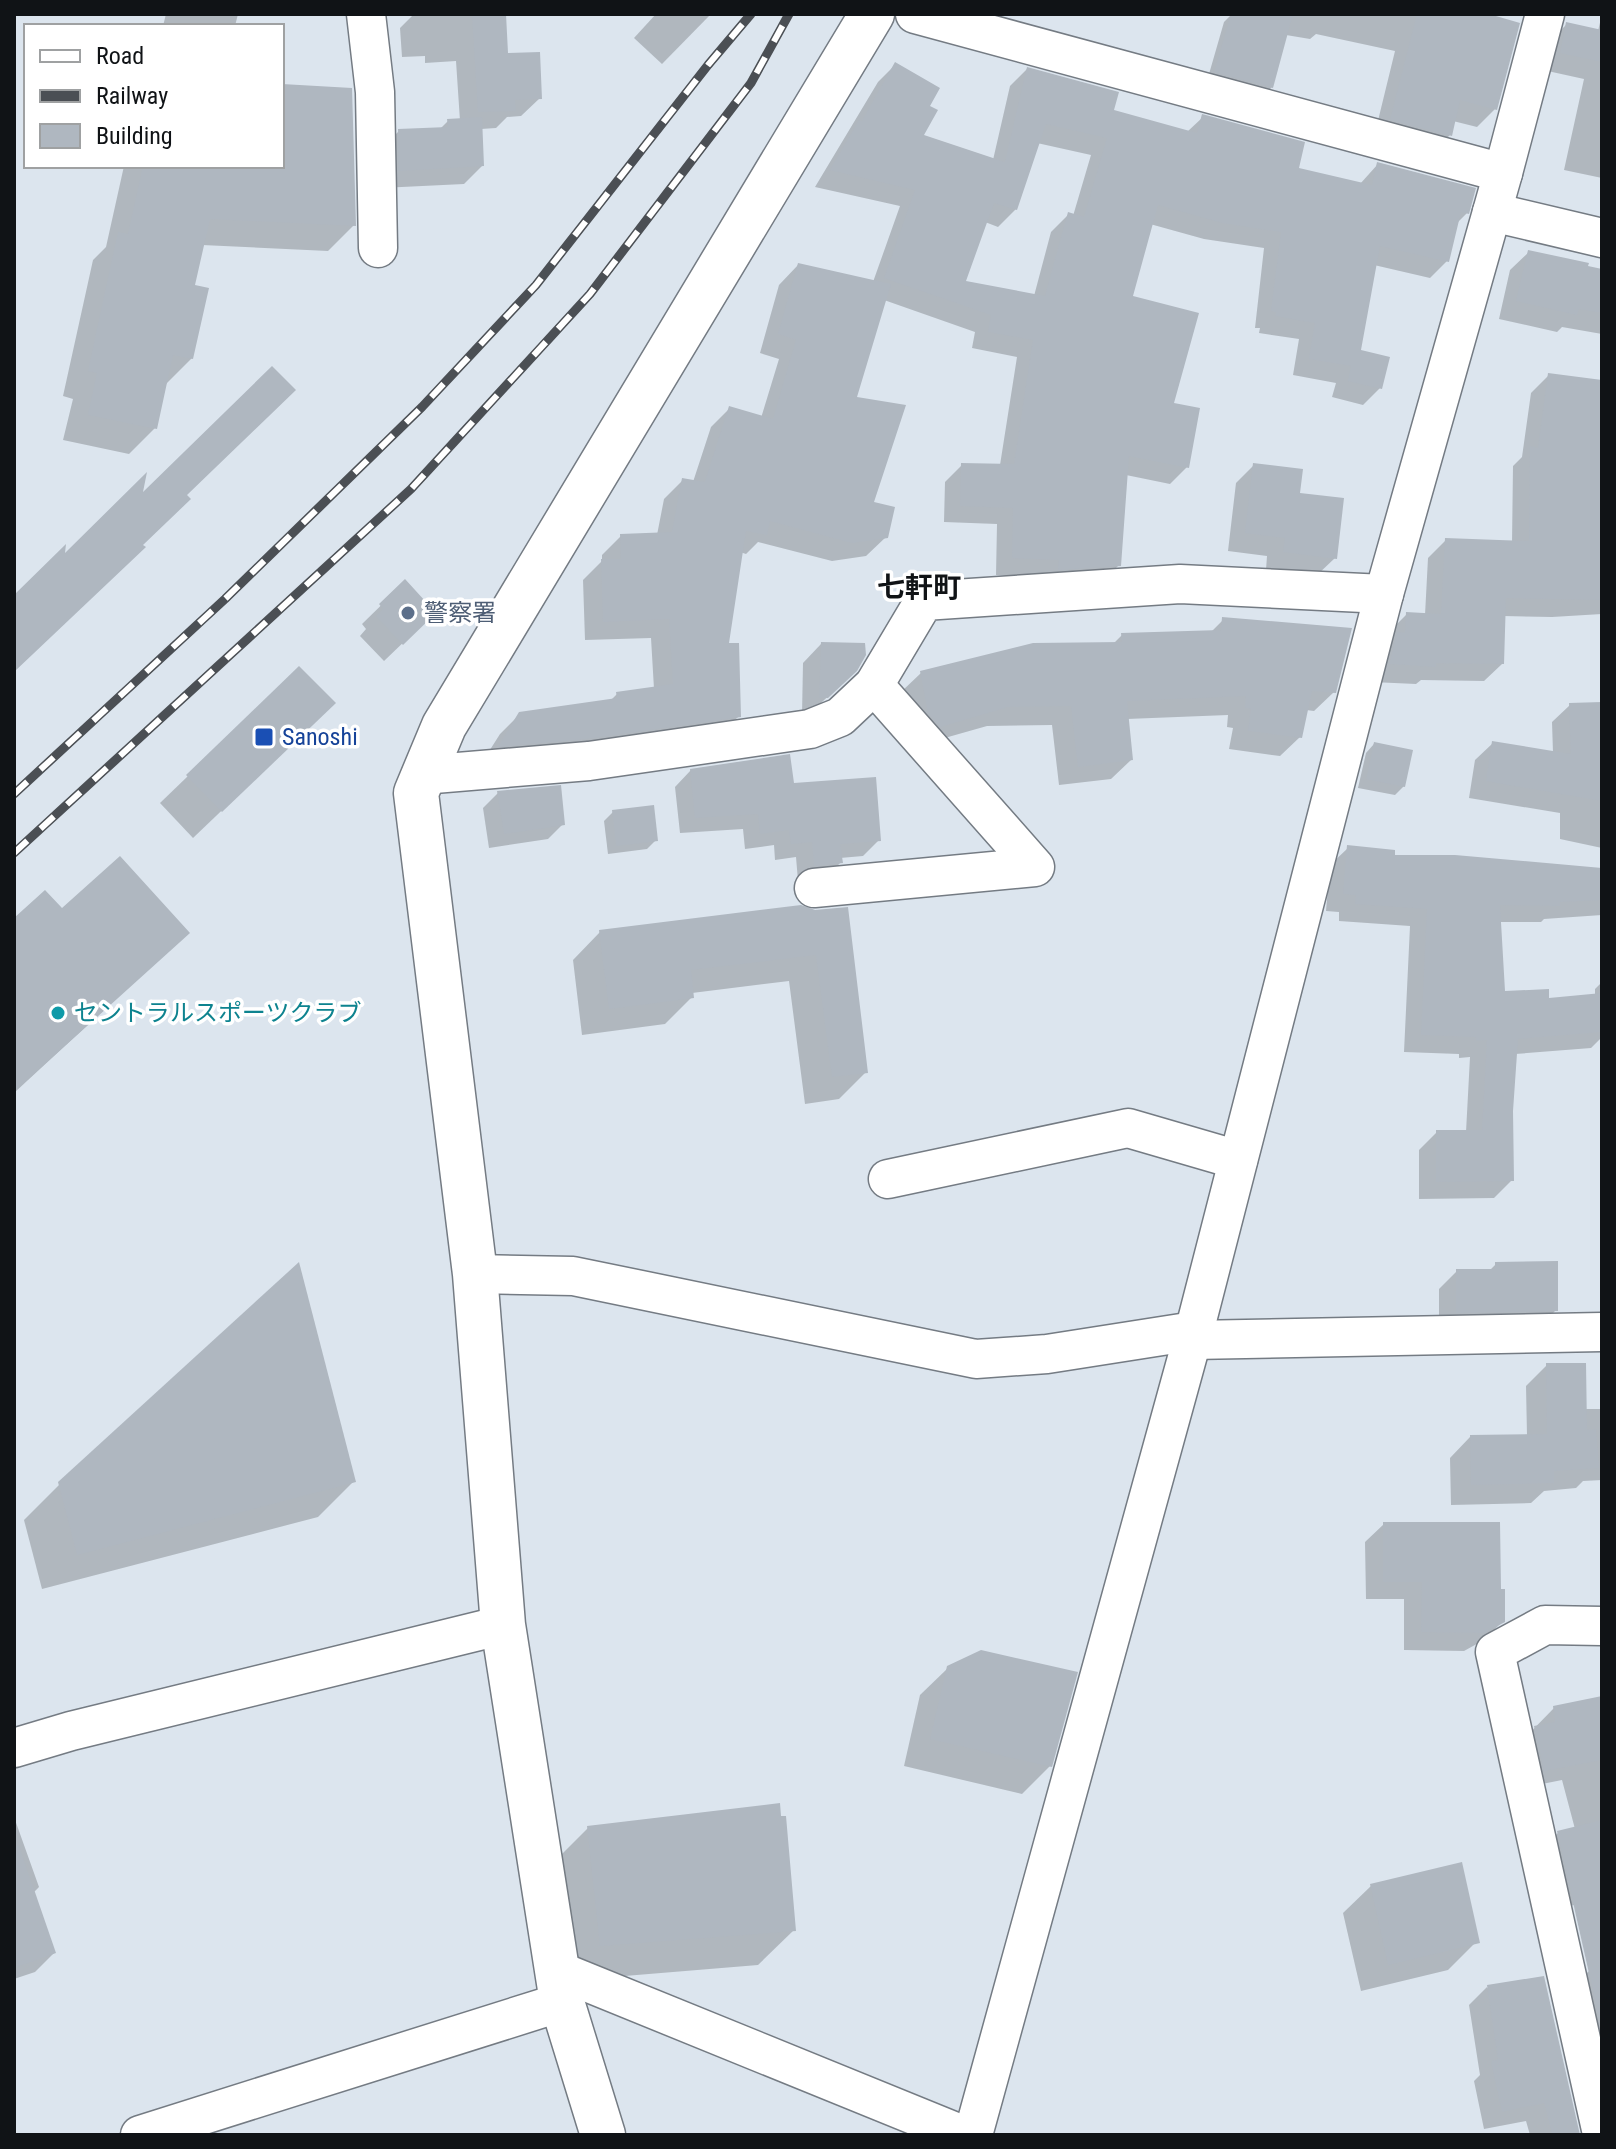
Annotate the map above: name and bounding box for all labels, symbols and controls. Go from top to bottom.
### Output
legend [24,24,284,168]
text: Road [96,42,144,70]
text: Railway [96,82,168,110]
text: Building [96,122,173,150]
district label: 七軒町 [877,571,961,604]
place label: 警察署 [424,599,496,627]
marker: 警察署 [399,604,417,622]
place label: Sanoshi [282,723,358,751]
marker: Sanoshi [253,726,275,748]
place label: セントラルスポーツクラブ [74,999,362,1027]
marker: セントラルスポーツクラブ [49,1004,67,1022]

